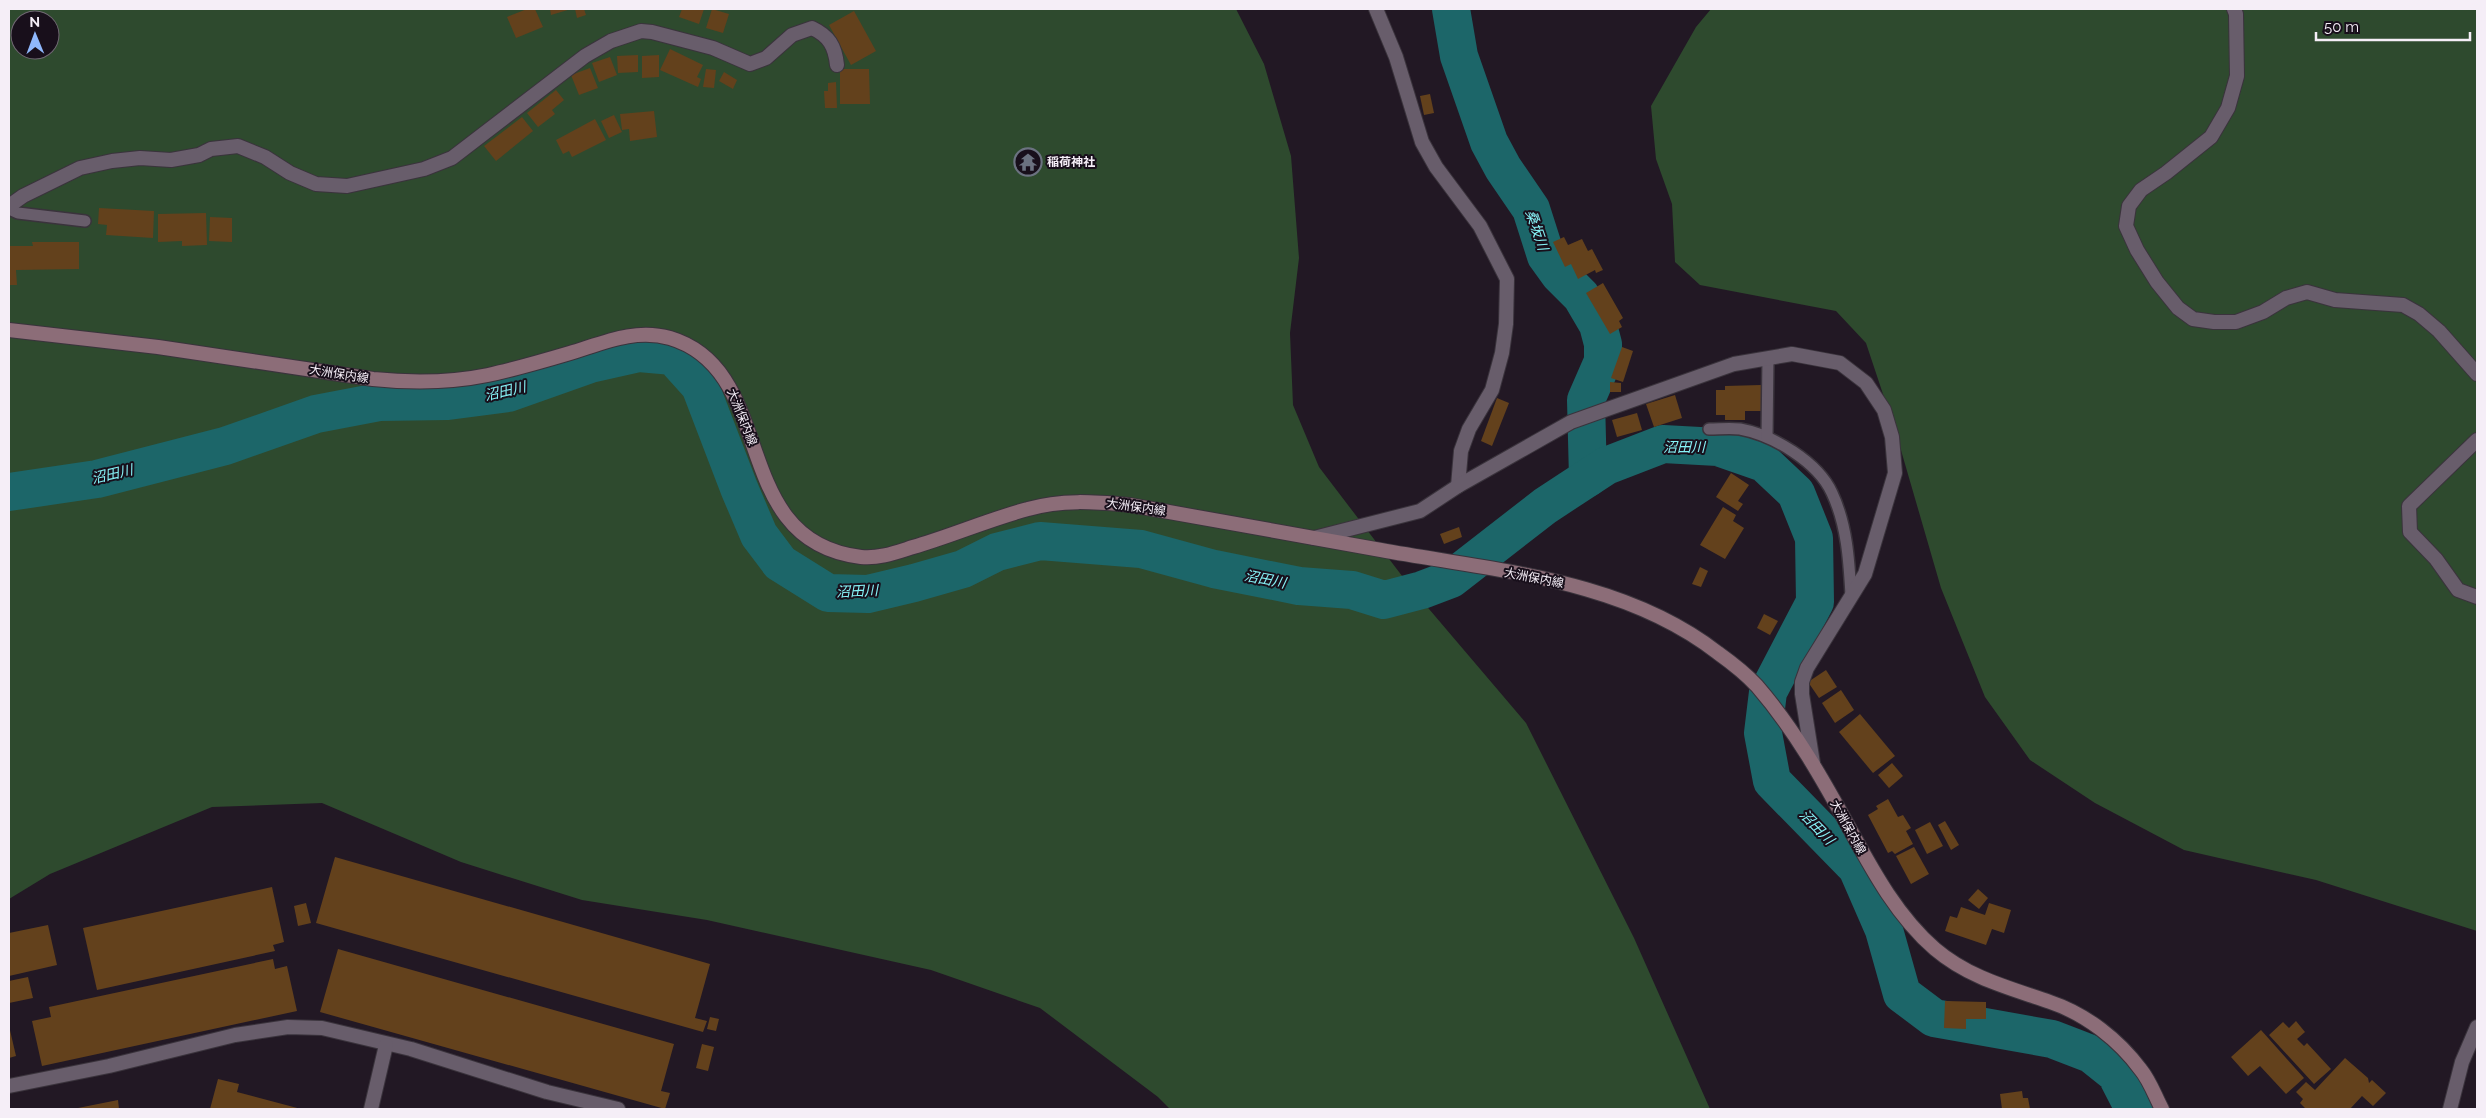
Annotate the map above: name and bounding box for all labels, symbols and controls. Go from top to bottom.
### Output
north arrow [10,10,60,60]
scale bar [2316,10,2470,42]
text: N [29,14,40,30]
text: 50 m [2324,18,2359,36]
temple icon: 稲荷神社 [1013,147,1043,177]
place label: 稲荷神社 [1047,155,1095,169]
water label: 桑坂川 [1523,208,1552,254]
street label: 大洲保内線 [308,362,370,386]
water label: 沼田川 [483,378,529,404]
street label: 大洲保内線 [724,387,760,447]
water label: 沼田川 [1663,439,1707,455]
water label: 沼田川 [90,461,136,487]
street label: 大洲保内線 [1105,496,1167,518]
street label: 大洲保内線 [1503,565,1565,591]
water label: 沼田川 [1243,567,1289,591]
water label: 沼田川 [836,582,880,600]
street label: 大洲保内線 [1827,797,1869,857]
water label: 沼田川 [1797,806,1839,849]

